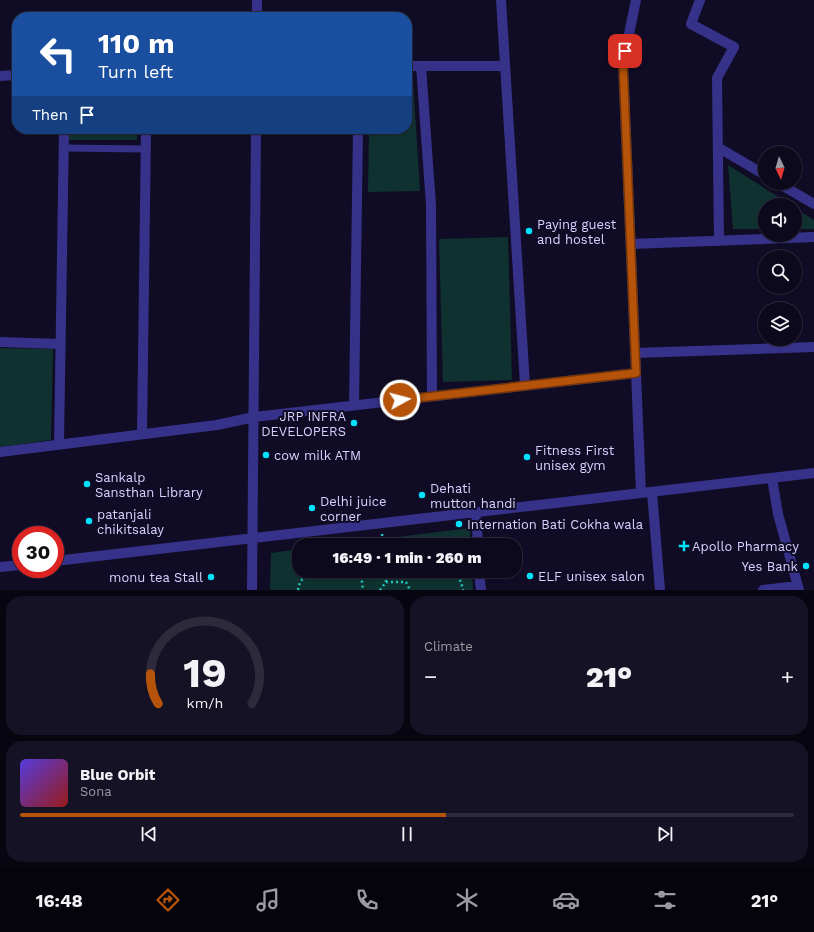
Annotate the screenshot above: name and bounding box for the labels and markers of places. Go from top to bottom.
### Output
pin [608,34,642,68]
place label: Paying guest and hostel [537,217,617,247]
marker: Paying guest and hostel [524,226,534,236]
place label: JRP INFRA DEVELOPERS [261,409,346,439]
marker: JRP INFRA DEVELOPERS [349,418,359,428]
place label: Fitness First unisex gym [535,443,615,473]
place label: cow milk ATM [274,448,361,463]
marker: cow milk ATM [261,450,271,460]
marker: Fitness First unisex gym [522,452,532,462]
place label: Sankalp Sansthan Library [95,470,203,500]
marker: Sankalp Sansthan Library [82,479,92,489]
place label: Dehati mutton handi [430,481,516,511]
marker: Dehati mutton handi [417,490,427,500]
place label: Delhi juice corner [320,494,387,524]
marker: Delhi juice corner [307,503,317,513]
place label: patanjali chikitsalay [97,507,164,537]
marker: patanjali chikitsalay [84,516,94,526]
place label: Internation Bati Cokha wala [467,517,644,532]
marker: Internation Bati Cokha wala [454,519,464,529]
place label: Apollo Pharmacy [692,539,799,554]
marker: Apollo Pharmacy [679,541,689,551]
place label: Yes Bank [741,559,799,574]
marker: Yes Bank [801,561,811,571]
place label: ELF unisex salon [538,569,645,584]
place label: monu tea Stall [109,570,203,585]
marker: ELF unisex salon [525,571,535,581]
marker: monu tea Stall [206,572,216,582]

